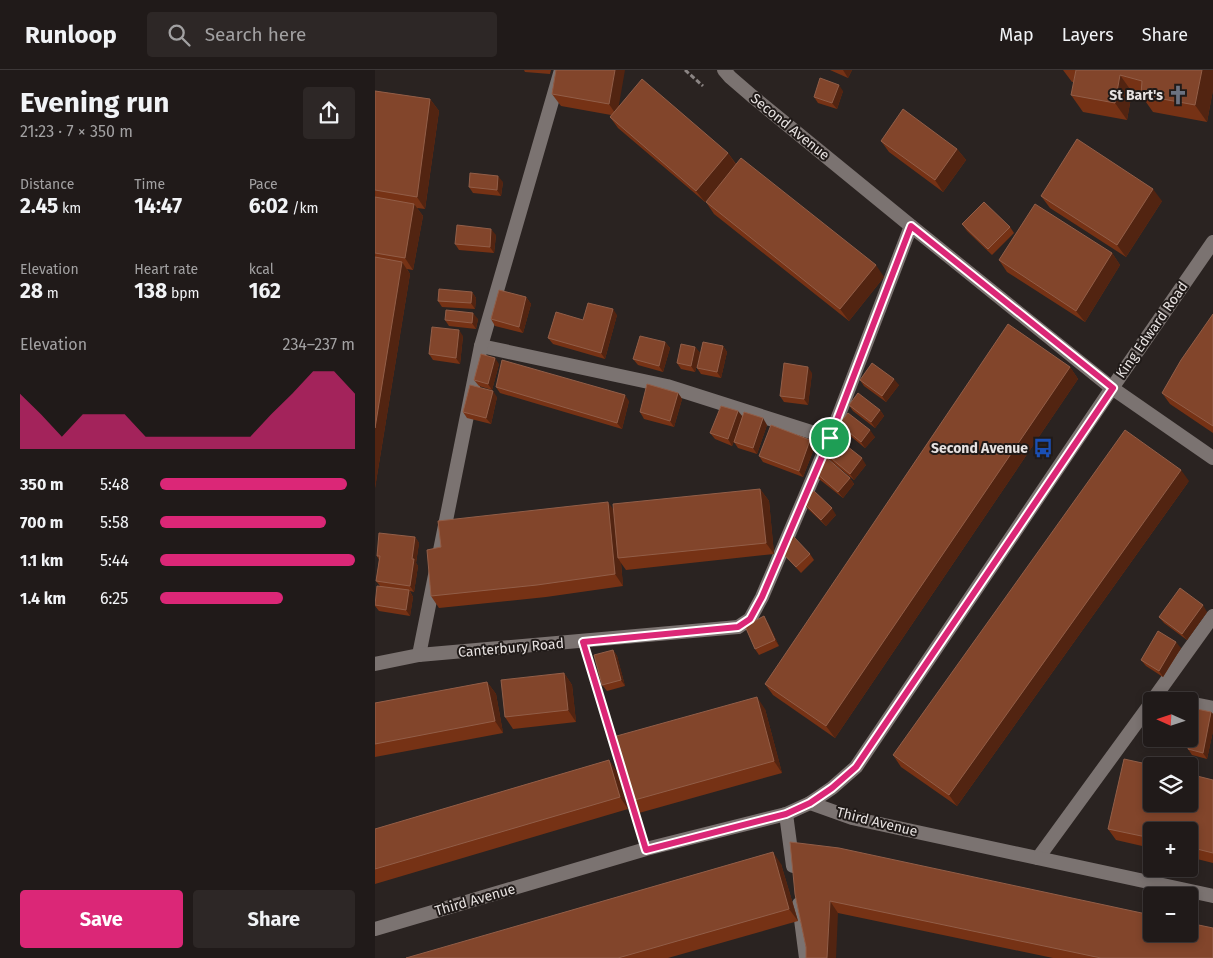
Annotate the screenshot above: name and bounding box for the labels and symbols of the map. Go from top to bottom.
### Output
church icon: St Bart's [1167,84,1189,106]
place label: St Bart's [1109,87,1163,104]
street label: Second Avenue [747,90,833,164]
street label: King Edward Road [1112,279,1192,381]
pin [809,417,851,459]
bus stop icon: Second Avenue [1032,437,1054,459]
place label: Second Avenue [931,440,1028,457]
street label: Canterbury Road [457,635,565,661]
north arrow [1143,692,1197,748]
street label: Third Avenue [835,804,919,840]
street label: Third Avenue [433,880,517,920]

